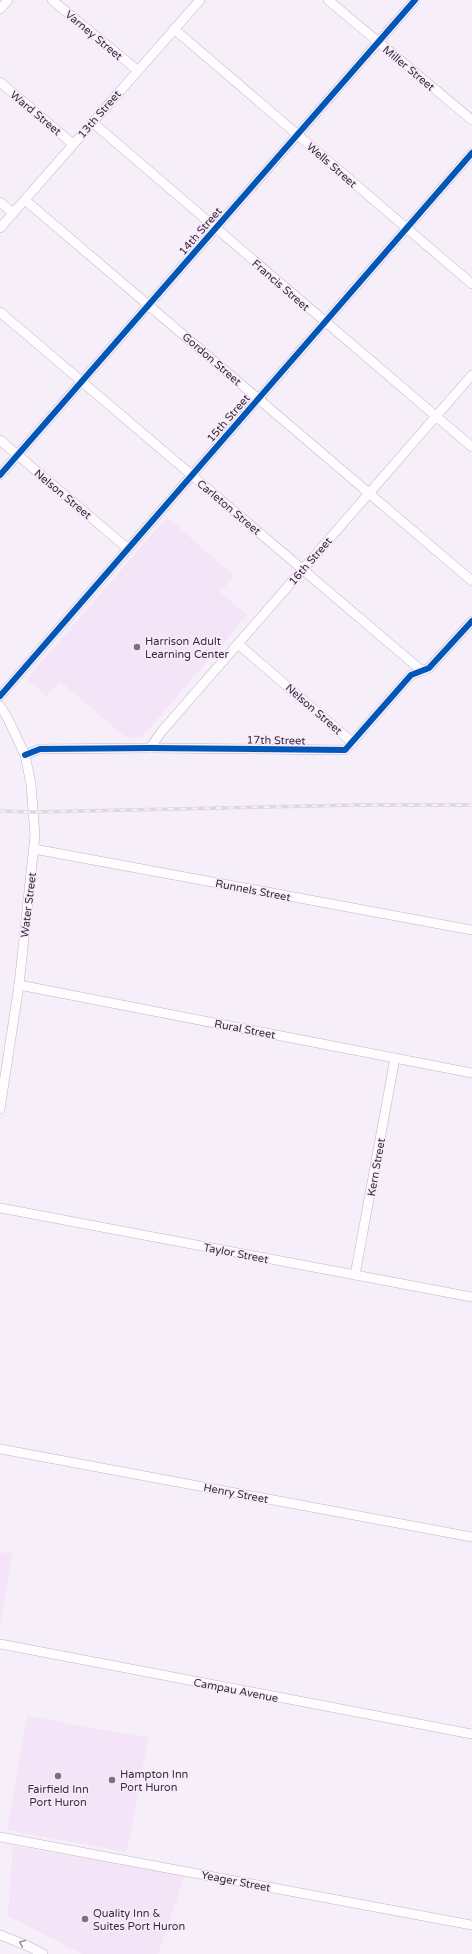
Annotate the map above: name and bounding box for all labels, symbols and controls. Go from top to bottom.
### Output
street label: Varney Street [62,8,125,63]
street label: Miller Street [380,43,437,94]
street label: Ward Street [8,88,64,138]
street label: 13th Street [75,88,124,141]
street label: Wells Street [304,140,359,191]
street label: 14th Street [176,205,225,258]
street label: Francis Street [249,257,312,314]
street label: Gordon Street [180,330,244,388]
street label: 15th Street [204,392,253,445]
street label: Nelson Street [31,467,94,522]
street label: Carleton Street [194,477,263,538]
street label: 16th Street [286,535,335,588]
place label: Harrison Adult Learning Center [145,635,230,661]
marker: Harrison Adult Learning Center [132,642,142,652]
street label: Nelson Street [283,681,345,737]
street label: 17th Street [246,733,306,748]
street label: Water Street [18,872,39,938]
street label: Runnels Street [214,877,292,904]
street label: Rural Street [213,1017,277,1042]
street label: Kern Street [365,1137,388,1197]
street label: Taylor Street [202,1241,269,1266]
street label: Henry Street [203,1481,269,1506]
street label: Campau Avenue [192,1676,279,1705]
place label: Hampton Inn Port Huron [120,1768,188,1794]
marker: Fairfield Inn Port Huron [53,1771,63,1781]
marker: Hampton Inn Port Huron [107,1775,117,1785]
place label: Fairfield Inn Port Huron [27,1783,89,1809]
street label: Yeager Street [200,1868,272,1895]
place label: Quality Inn & Suites Port Huron [93,1907,185,1933]
marker: Quality Inn & Suites Port Huron [80,1914,90,1924]
one-way arrow [19,1940,27,1948]

